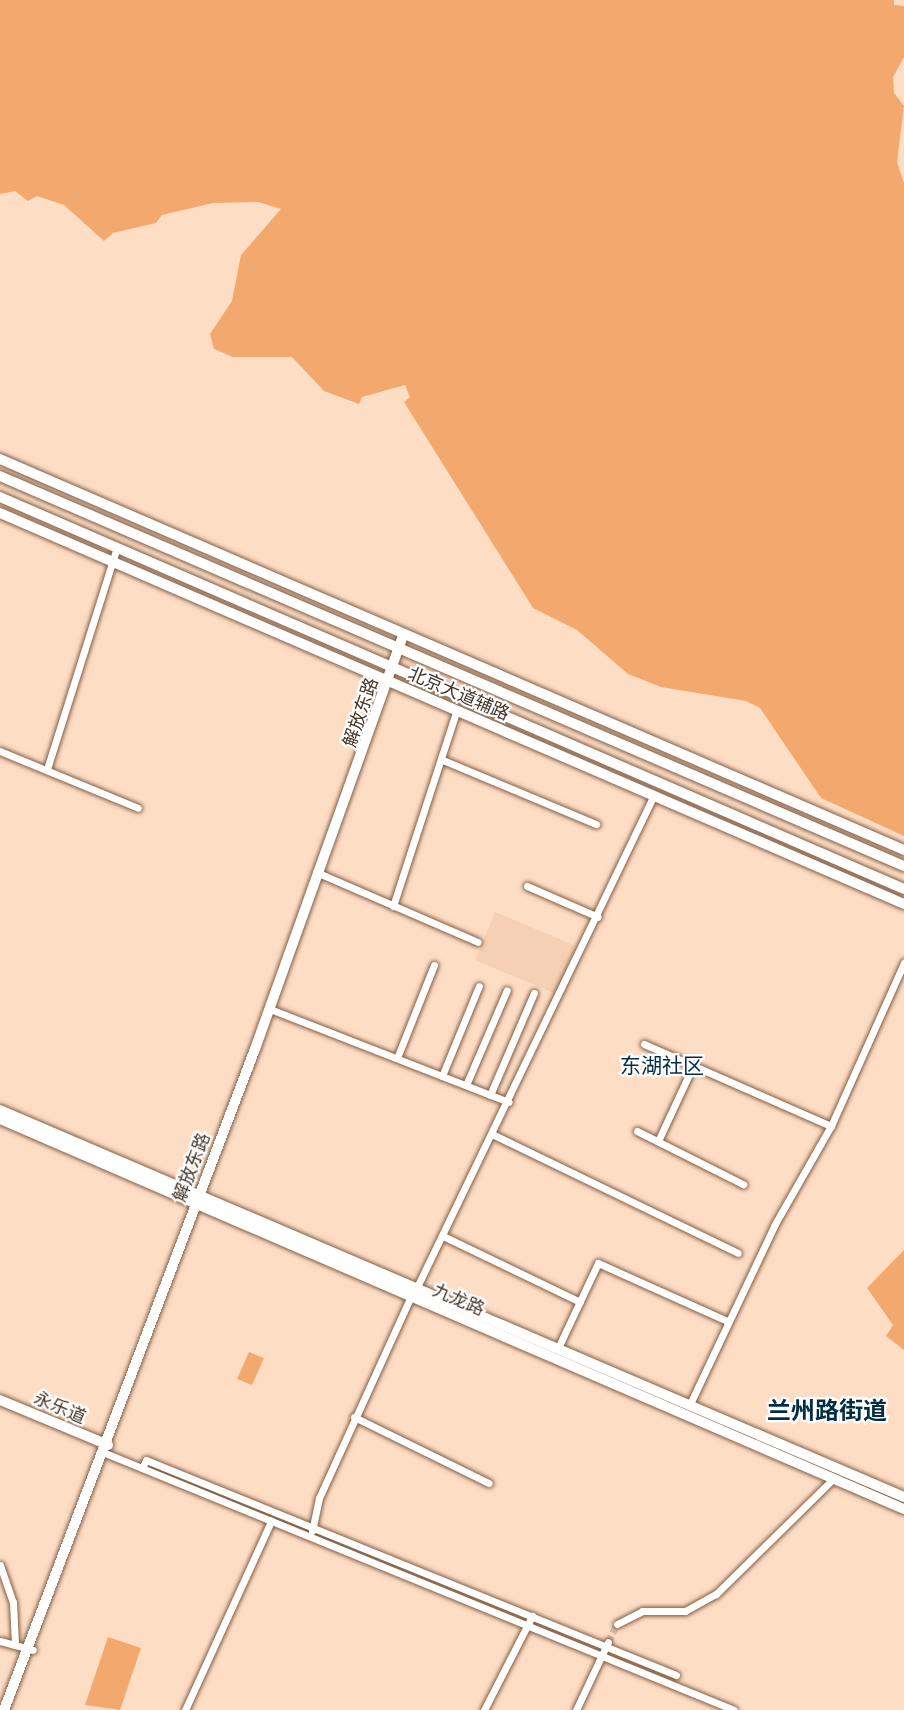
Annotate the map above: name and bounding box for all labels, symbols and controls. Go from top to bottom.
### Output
street label: 北京大道辅路 [405,662,513,724]
street label: 解放东路 [338,674,382,750]
district label: 东湖社区 [620,1052,704,1078]
street label: 解放东路 [168,1130,214,1204]
street label: 九龙路 [430,1279,488,1319]
street label: 永乐道 [31,1387,89,1427]
district label: 兰州路街道 [767,1396,887,1424]

